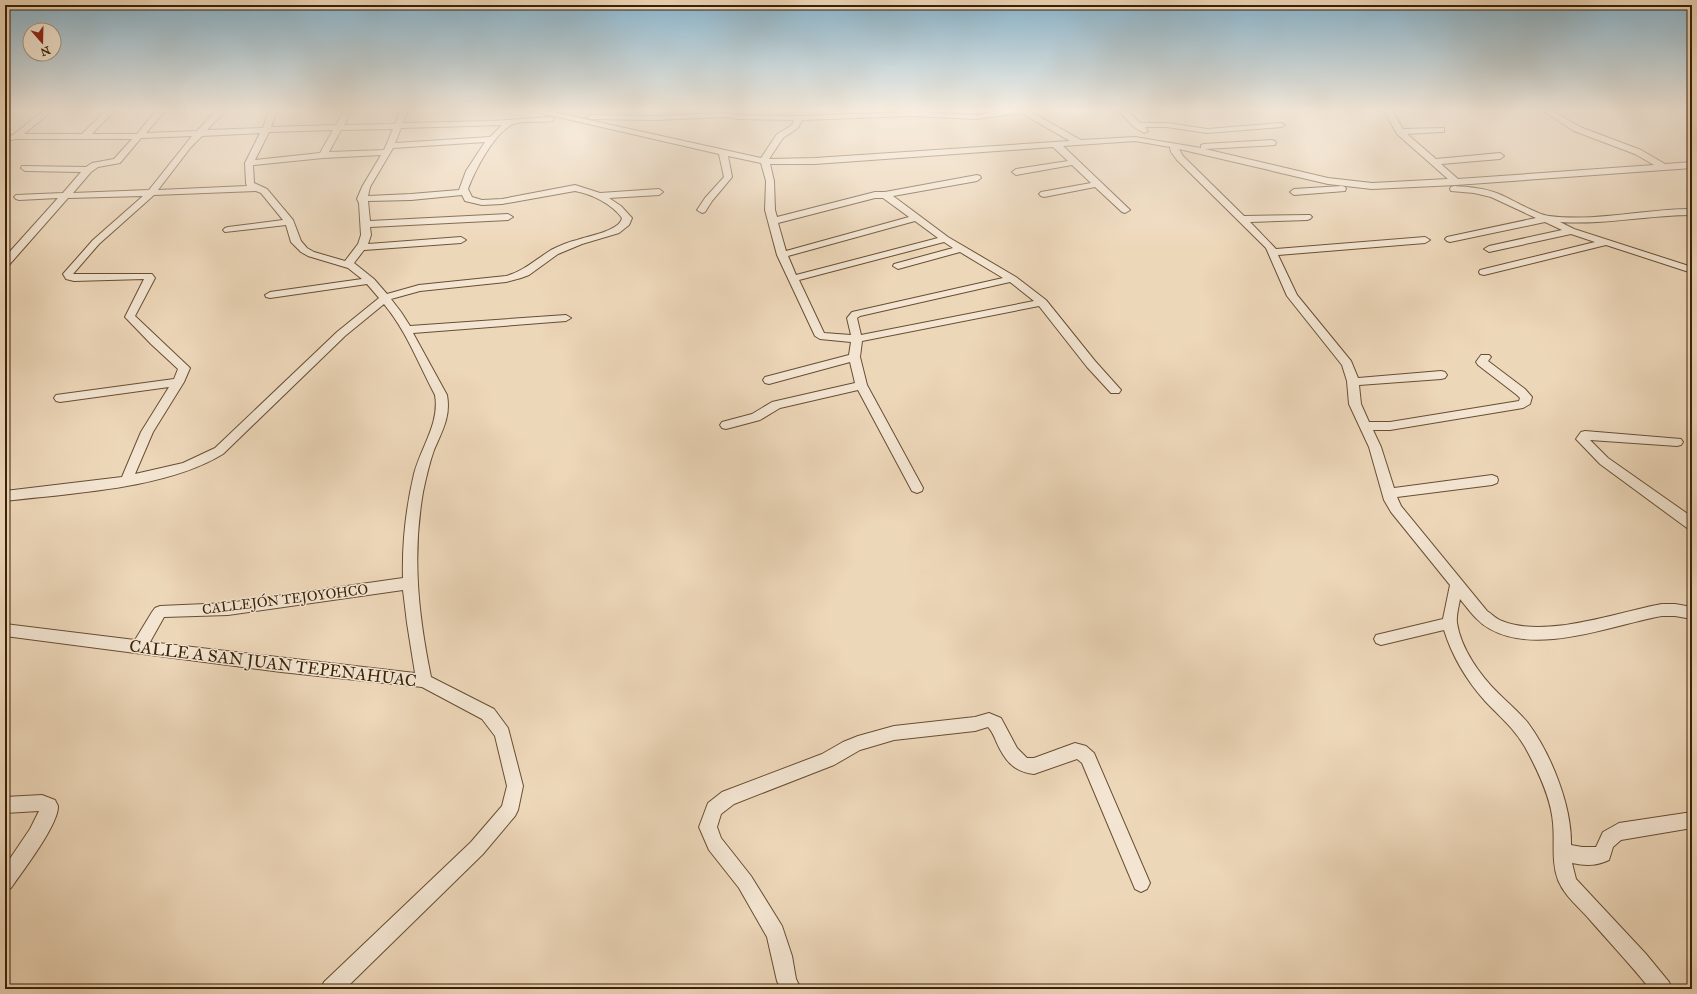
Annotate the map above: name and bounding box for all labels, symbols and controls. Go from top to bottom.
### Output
north arrow [22,22,62,62]
text: N [38,43,52,59]
street label: CALLEJÓN TEJOYOHCO [201,579,369,619]
street label: CALLE A SAN JUAN TEPENAHUAC [128,635,418,692]

